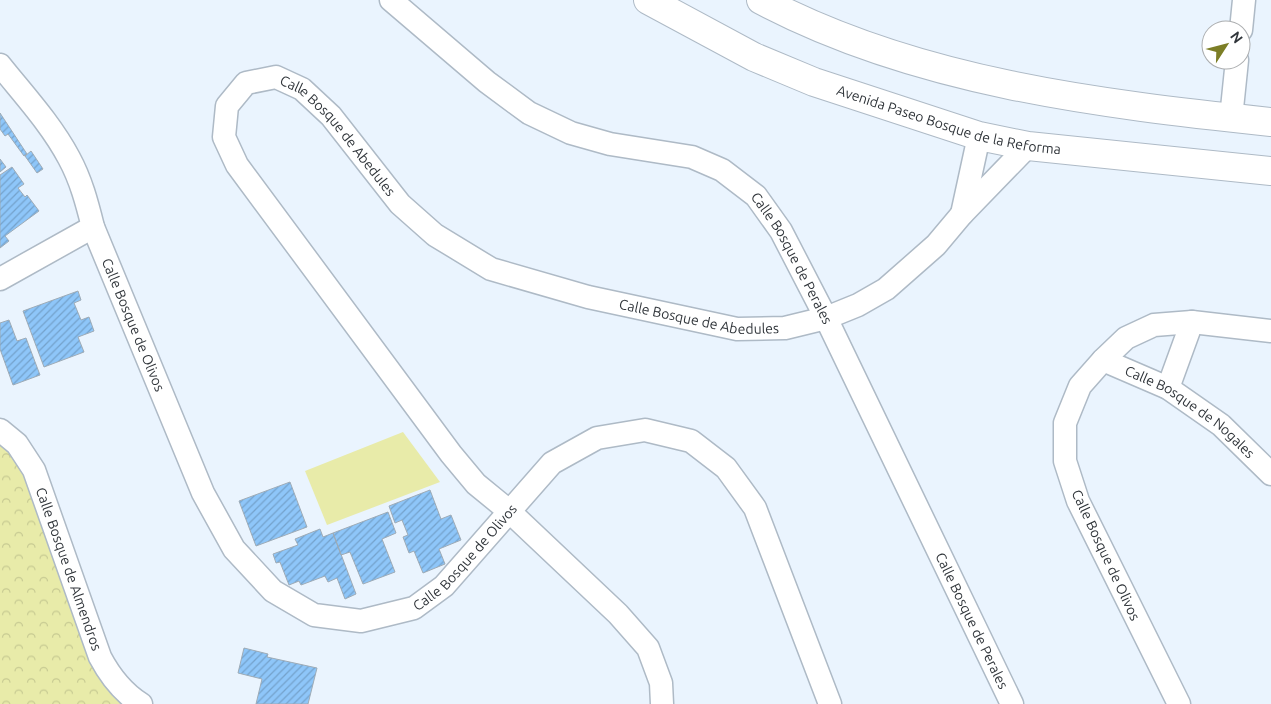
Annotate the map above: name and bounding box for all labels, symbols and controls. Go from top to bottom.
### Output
north arrow [1201,20,1251,70]
text: N [1227,28,1246,46]
street label: Calle Bosque de Abedules [278,72,399,199]
street label: Avenida Paseo Bosque de la Reforma [835,82,1062,157]
street label: Calle Bosque de Perales [748,189,836,327]
street label: Calle Bosque de Olivos [99,256,168,394]
street label: Calle Bosque de Abedules [618,296,779,337]
street label: Calle Bosque de Nogales [1123,362,1258,461]
street label: Calle Bosque de Almendros [33,485,105,653]
street label: Calle Bosque de Olivos [1069,487,1143,623]
street label: Calle Bosque de Olivos [410,501,520,614]
street label: Calle Bosque de Perales [932,550,1012,691]

